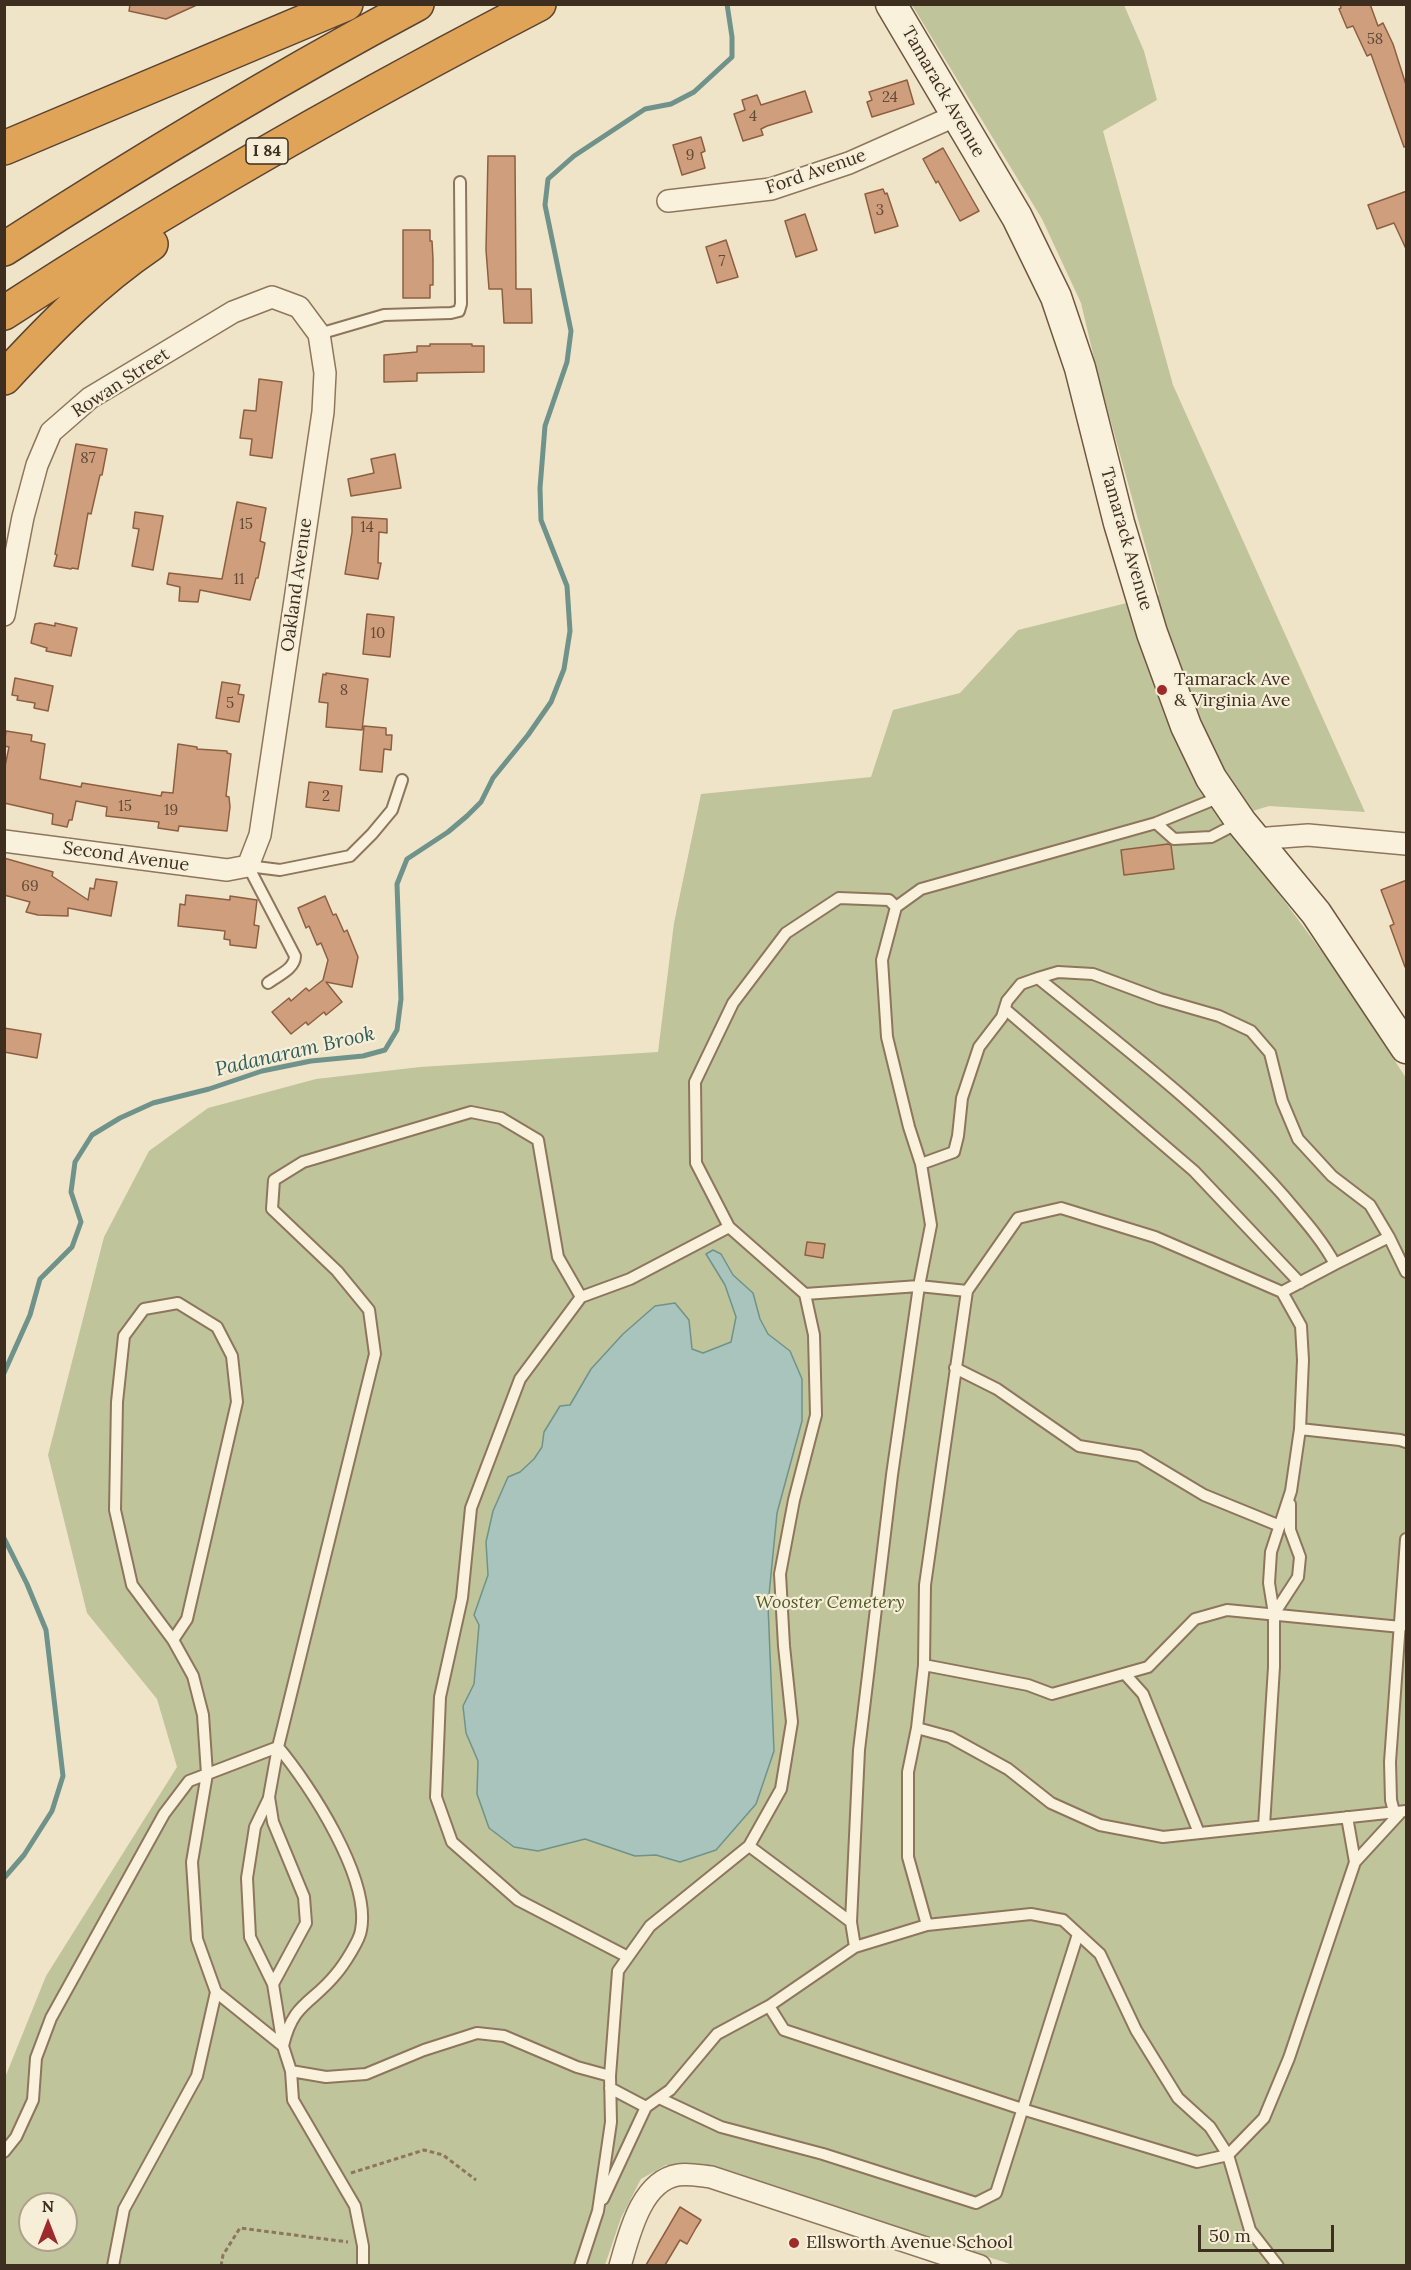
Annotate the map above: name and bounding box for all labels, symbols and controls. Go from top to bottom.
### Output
street label: Tamarack Avenue [897,23,989,161]
house number: 58 [1367,31,1383,49]
house number: 24 [882,89,898,107]
house number: 4 [749,108,757,126]
road number: I 84 [246,138,288,164]
street label: Ford Avenue [763,145,869,199]
house number: 9 [686,147,694,165]
house number: 3 [876,202,884,220]
house number: 7 [719,253,725,271]
street label: Rowan Street [68,344,174,422]
house number: 87 [80,450,96,468]
street label: Tamarack Avenue [1095,465,1157,613]
house number: 15 [239,516,253,534]
street label: Oakland Avenue [277,517,317,653]
house number: 14 [360,519,374,537]
house number: 11 [234,571,244,589]
house number: 10 [371,625,385,643]
place label: Tamarack Ave & Virginia Ave [1174,669,1291,712]
house number: 8 [340,682,348,700]
marker: Tamarack Ave & Virginia Ave [1155,683,1169,697]
house number: 5 [226,695,234,713]
house number: 2 [322,788,330,806]
house number: 15 [118,798,132,816]
house number: 19 [164,802,178,820]
street label: Second Avenue [61,837,191,877]
house number: 69 [21,878,39,896]
water label: Padanaram Brook [213,1022,377,1082]
park label: Wooster Cemetery [755,1592,905,1614]
north arrow [18,2192,78,2252]
text: N [42,2196,54,2216]
scale bar [1201,2213,1338,2251]
text: 50 m [1209,2224,1251,2247]
place label: Ellsworth Avenue School [806,2232,1013,2254]
marker: Ellsworth Avenue School [787,2236,801,2250]

